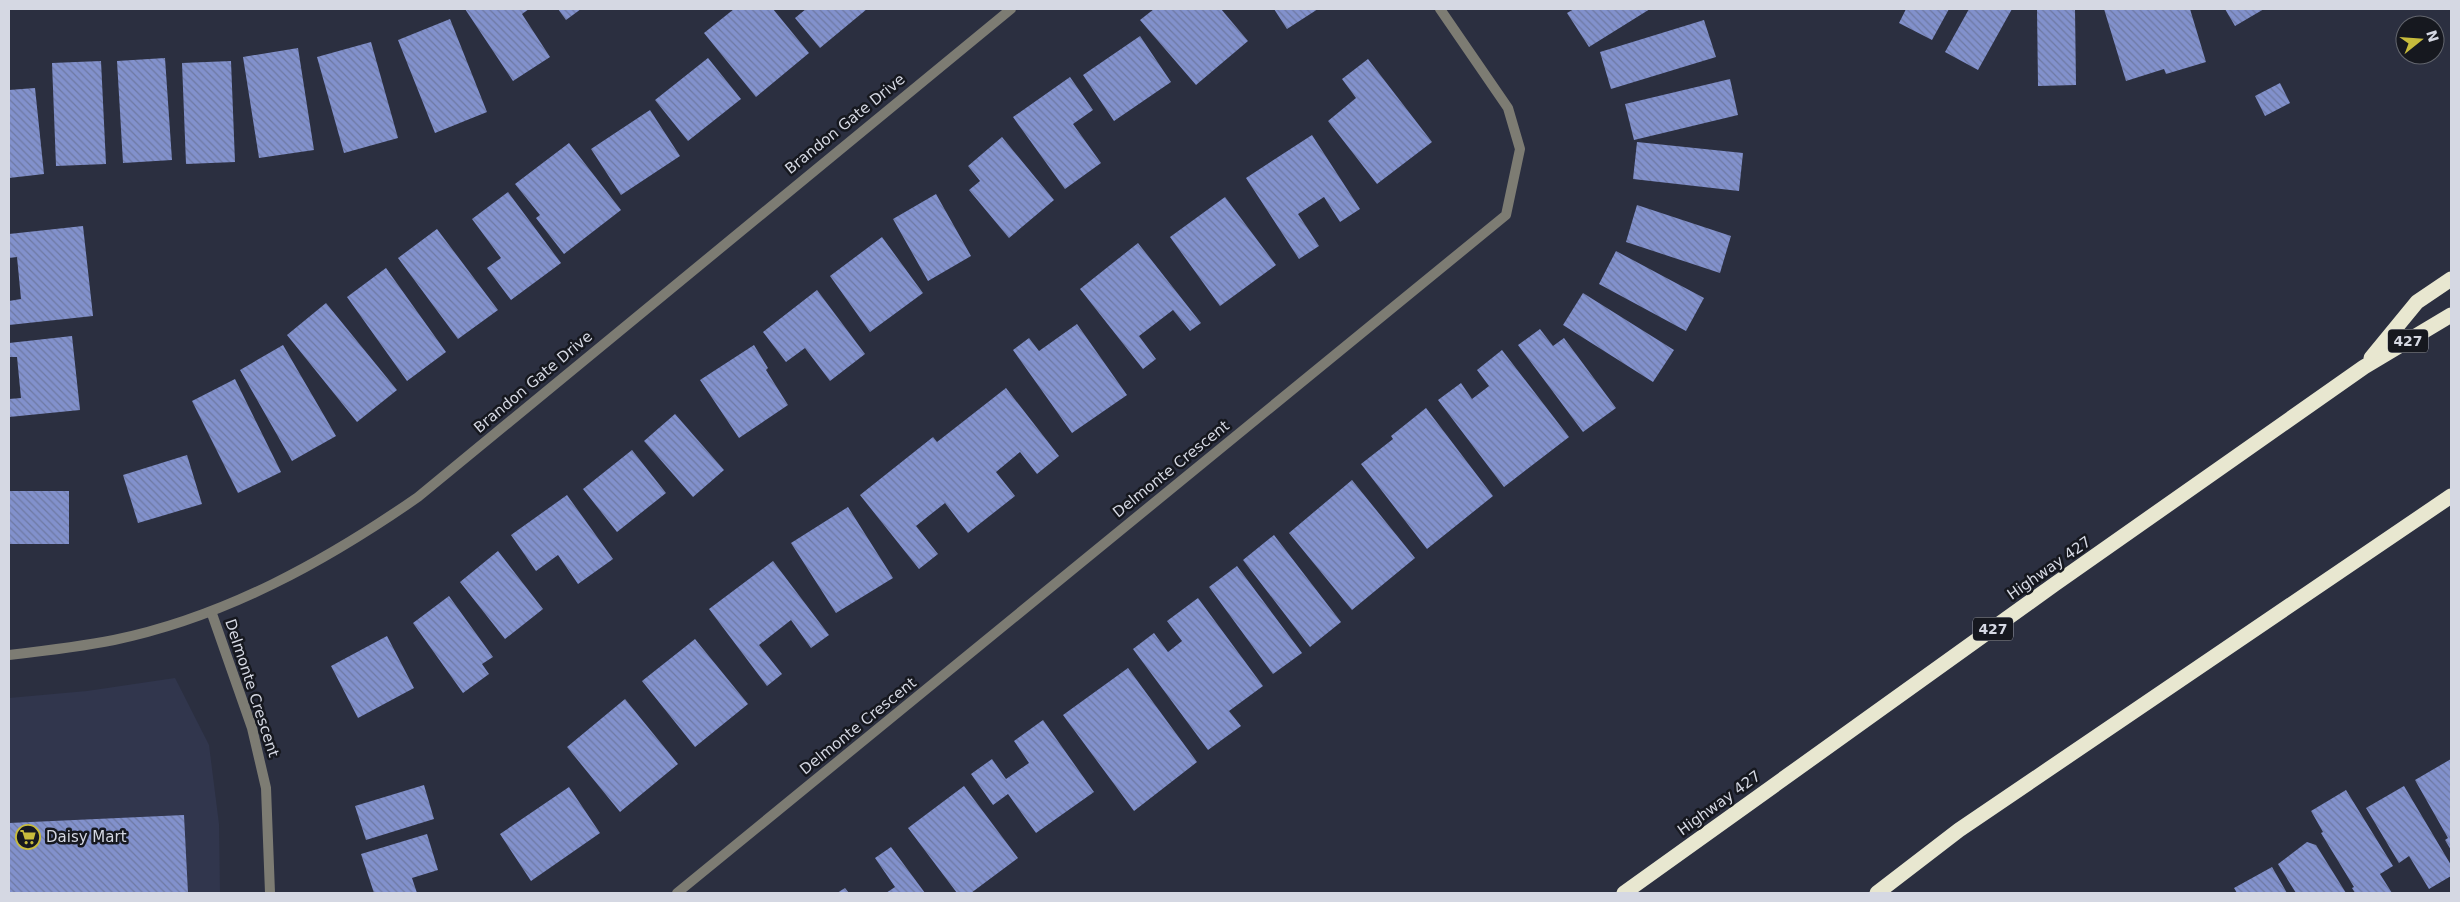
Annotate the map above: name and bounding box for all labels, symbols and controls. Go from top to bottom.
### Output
north arrow [2395,15,2445,65]
text: N [2423,28,2442,44]
street label: Brandon Gate Drive [782,70,908,178]
street label: Brandon Gate Drive [470,327,596,437]
road number: 427 [2388,330,2428,352]
street label: Delmonte Crescent [1109,417,1233,521]
street label: Highway 427 [2004,532,2094,604]
street label: Delmonte Crescent [221,617,283,760]
road number: 427 [1973,618,2013,640]
street label: Delmonte Crescent [796,674,920,778]
street label: Highway 427 [1674,767,1764,839]
supermarket icon: Daisy Mart [15,824,41,850]
place label: Daisy Mart [46,828,127,846]

